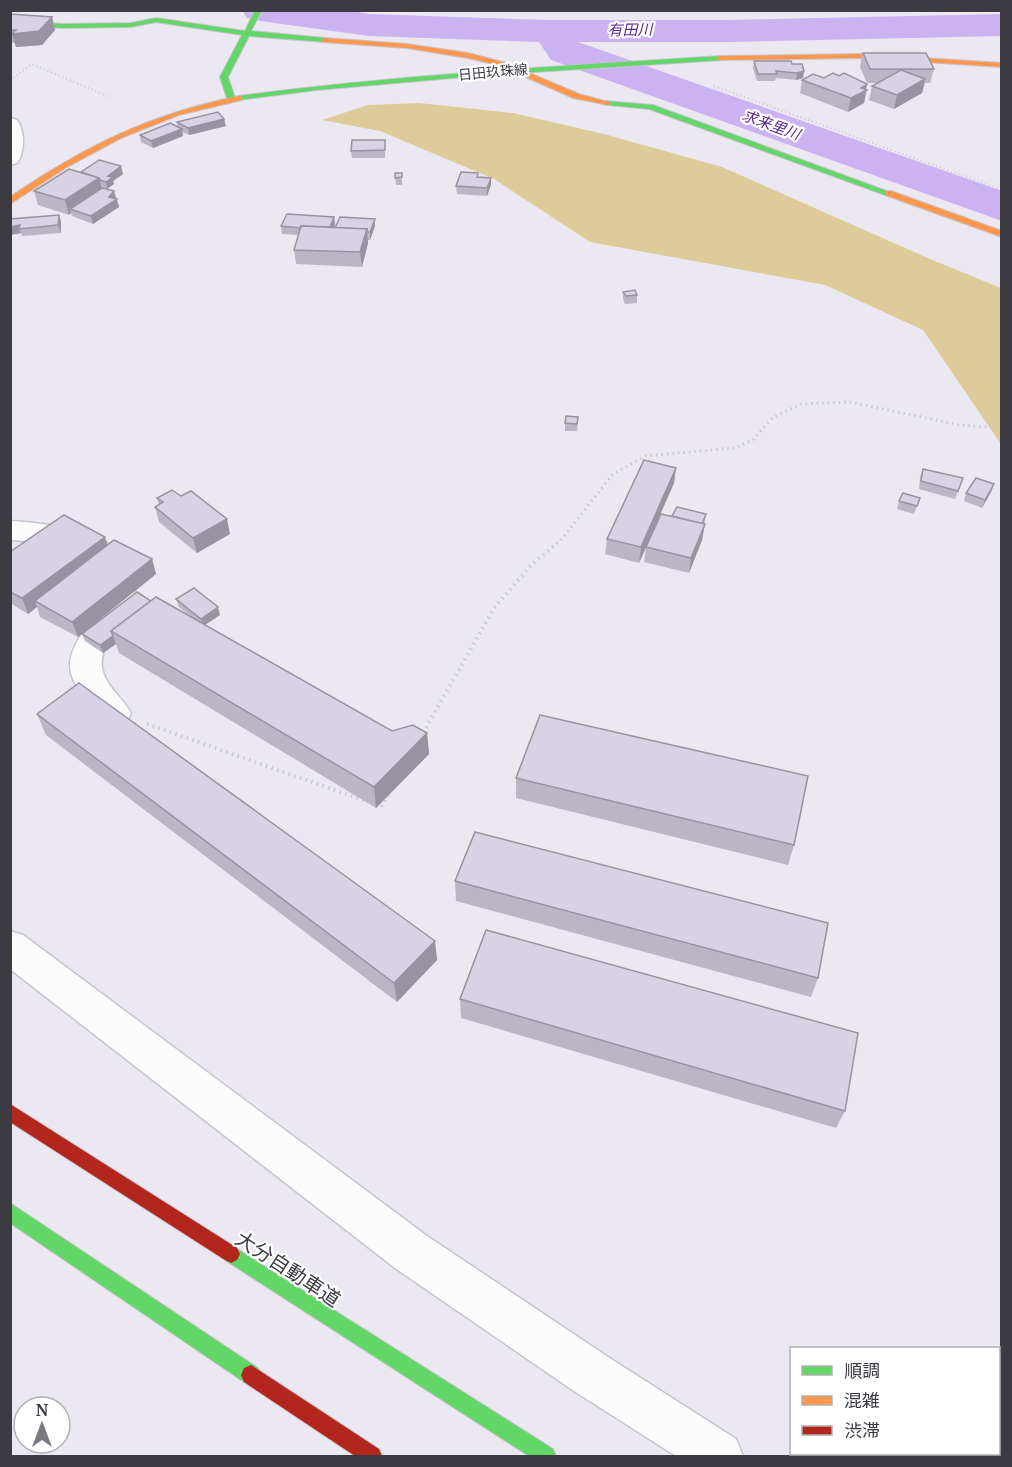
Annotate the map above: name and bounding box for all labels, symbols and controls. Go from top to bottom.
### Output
water label: 有田川 [607,19,655,39]
street label: 日田玖珠線 [457,59,529,84]
water label: 求来里川 [740,104,805,144]
street label: 大分自動車道 [231,1225,346,1313]
legend [790,1347,1000,1455]
text: 順調 [844,1358,880,1382]
text: 混雑 [844,1388,880,1412]
north arrow [12,1395,72,1455]
text: N [36,1399,49,1421]
text: 渋滞 [844,1418,880,1442]

